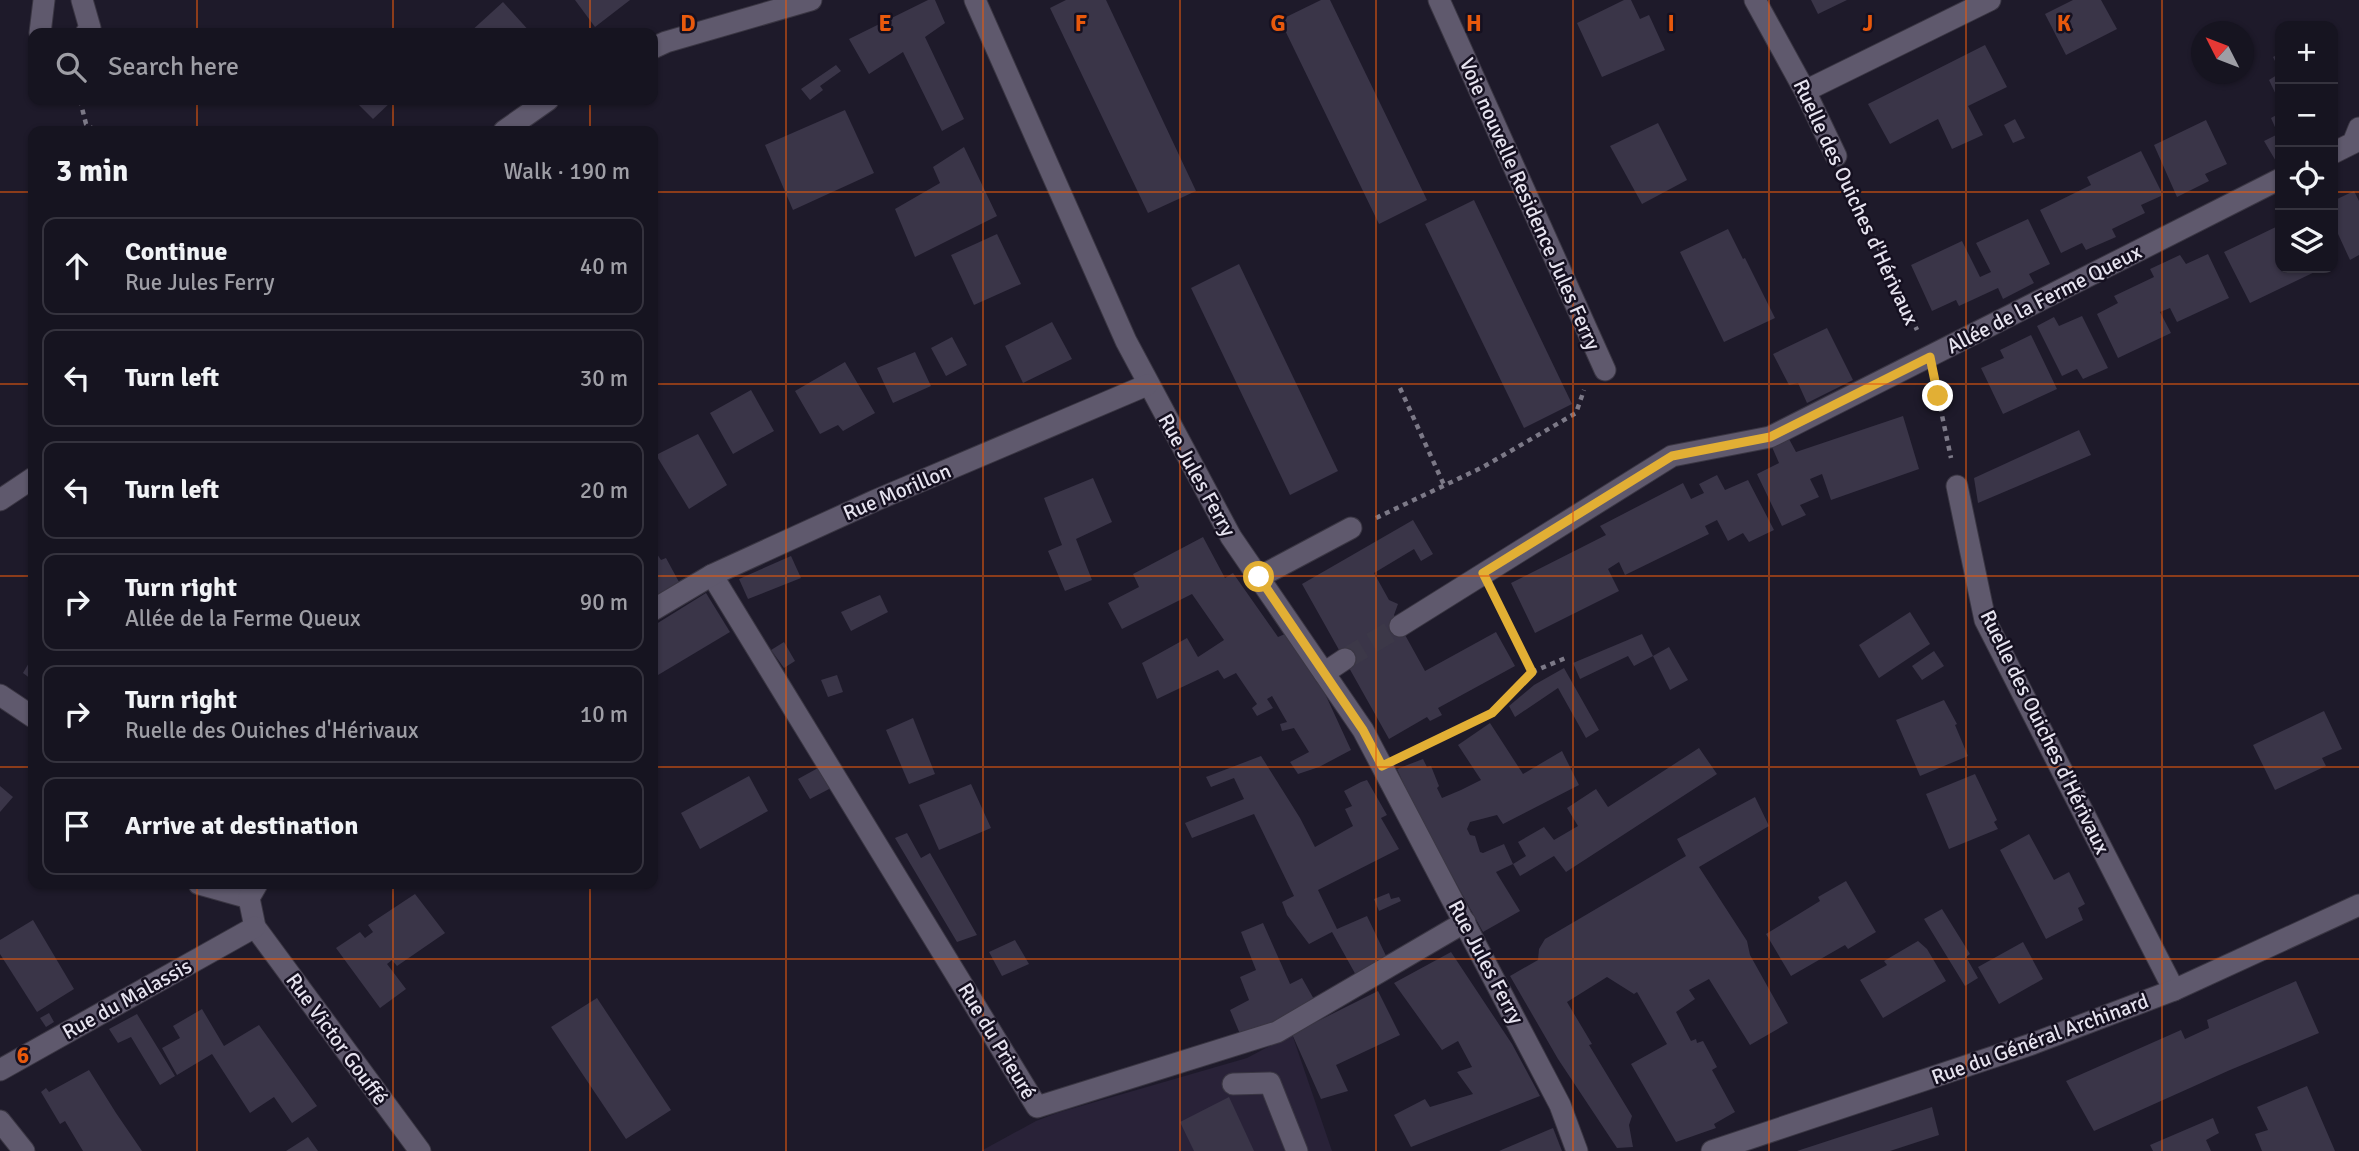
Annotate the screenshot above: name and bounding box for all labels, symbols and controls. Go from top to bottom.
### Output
text: D [680,9,696,38]
text: E [878,9,892,38]
text: F [1075,9,1087,38]
text: G [1270,9,1286,38]
text: H [1466,9,1482,38]
text: I [1667,9,1675,38]
text: J [1863,9,1873,38]
text: K [2057,9,2072,38]
north arrow [2191,21,2254,84]
map controls [2275,21,2338,273]
button: + [2275,21,2338,84]
search box [28,28,658,105]
icon: search [52,48,90,86]
text: Search here [108,51,239,83]
street label: Voie nouvelle Residence Jules Ferry [1454,54,1606,354]
street label: Ruelle des Ouiches d'Hérivaux [1788,75,1925,329]
button: − [2275,84,2338,147]
button: locate [2275,147,2338,210]
text: 3 min [56,153,128,190]
text: Walk · 190 m [504,157,630,186]
button: layers [2275,210,2338,273]
text: Continue [125,236,227,268]
street label: Allée de la Ferme Queux [1942,238,2146,359]
icon: ahead [58,247,96,285]
text: 40 m [580,252,628,281]
text: Rue Jules Ferry [125,268,275,297]
icon: left [58,359,96,397]
text: Turn left [125,362,219,394]
text: 30 m [580,364,628,393]
route end [1922,380,1953,411]
street label: Rue Jules Ferry [1153,409,1242,541]
street label: Rue Morillon [839,458,955,526]
icon: left [58,471,96,509]
text: Turn left [125,474,219,506]
text: 20 m [580,476,628,505]
route start [1243,561,1274,592]
text: Turn right [125,572,237,604]
icon: right [58,583,96,621]
text: 90 m [580,588,628,617]
text: Allée de la Ferme Queux [125,604,361,633]
street label: Ruelle des Ouiches d'Hérivaux [1975,606,2116,859]
text: Turn right [125,684,237,716]
icon: right [58,695,96,733]
text: 10 m [580,700,628,729]
text: Ruelle des Ouiches d'Hérivaux [125,716,419,745]
icon: arrive [58,807,96,845]
text: Arrive at destination [125,810,358,842]
street label: Rue Jules Ferry [1442,896,1530,1029]
street label: Rue du Malassis [58,953,196,1045]
street label: Rue Victor Gouffé [280,968,394,1110]
street label: Rue du Prieuré [952,978,1042,1104]
street label: Rue du Général Archinard [1928,988,2152,1090]
text: 6 [17,1041,29,1070]

